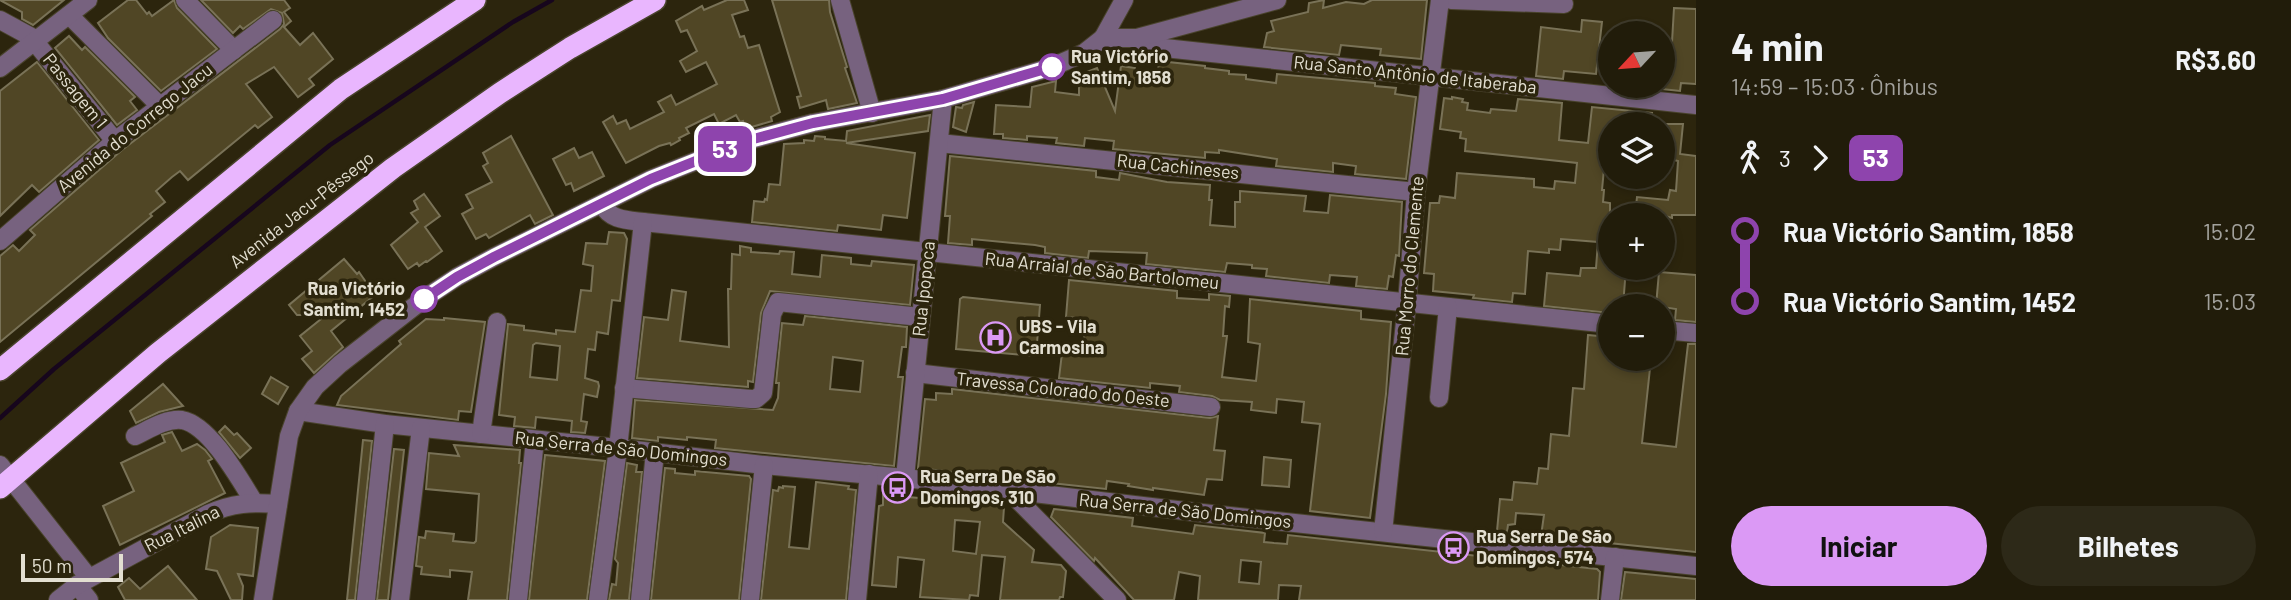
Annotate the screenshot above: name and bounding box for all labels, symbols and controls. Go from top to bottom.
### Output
north arrow [1598,21,1675,98]
map controls [1598,21,1675,371]
text: 4 min [1731,23,1824,69]
text: R$3.60 [2175,44,2256,75]
place label: Rua Victório Santim, 1858 [1071,45,1171,88]
street label: Passagem 1 [39,48,113,132]
street label: Rua Santo Antônio de Itaberaba [1292,50,1538,98]
marker: Rua Victório Santim, 1858 [1039,54,1065,80]
street label: Avenida do Corrego Jacu [52,58,216,197]
text: 14:59 – 15:03 · Ônibus [1731,72,1938,100]
button: layers [1598,112,1675,189]
line badge: 53 [694,126,756,172]
text: 53 [712,134,738,163]
icon: walk [1731,139,1769,177]
icon: forward [1801,139,1839,177]
text: 53 [1863,143,1889,172]
text: 3 [1779,144,1791,172]
street label: Avenida Jacu-Pêssego [225,146,378,272]
street label: Rua Cachineses [1116,149,1240,183]
street label: Rua Morro do Clemente [1390,175,1428,357]
button: + [1598,203,1675,280]
text: Rua Victório Santim, 1858 [1783,216,2074,247]
text: 15:02 [2203,217,2256,245]
street label: Rua Ipopoca [907,240,939,338]
street label: Rua Arraial de São Bartolomeu [984,247,1220,293]
place label: Rua Victório Santim, 1452 [303,277,405,320]
marker: Rua Victório Santim, 1452 [411,286,437,312]
text: Rua Victório Santim, 1452 [1783,286,2076,317]
text: 15:03 [2203,287,2256,315]
button: − [1598,294,1675,371]
place label: UBS - Vila Carmosina [1019,315,1104,358]
hospital icon: UBS - Vila Carmosina [979,320,1013,354]
street label: Travessa Colorado do Oeste [955,367,1171,411]
street label: Rua Serra de São Domingos [514,426,728,470]
place label: Rua Serra De São Domingos, 310 [920,465,1056,508]
bus stop icon: Rua Serra De São Domingos, 310 [880,470,914,504]
street label: Rua Serra de São Domingos [1078,488,1292,532]
street label: Rua Italina [140,500,223,556]
button: Iniciar [1731,506,1987,586]
button: Bilhetes [2001,506,2256,586]
place label: Rua Serra De São Domingos, 574 [1476,525,1612,568]
bus stop icon: Rua Serra De São Domingos, 574 [1436,530,1470,564]
scale bar [21,551,122,583]
text: 50 m [32,554,72,577]

